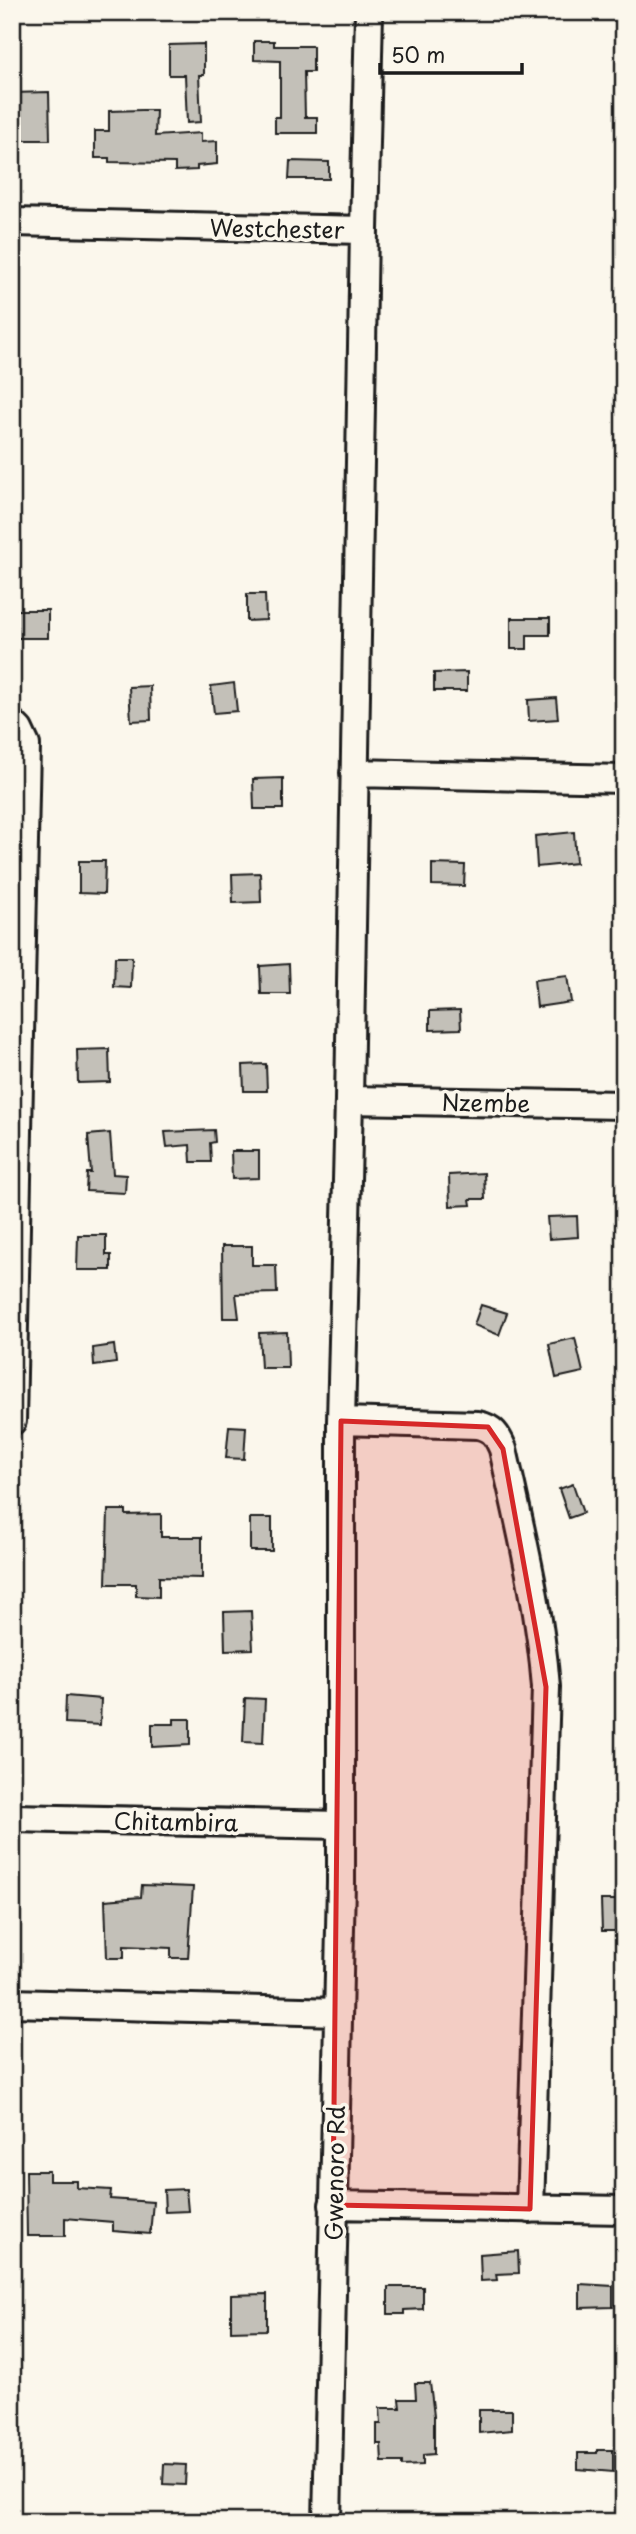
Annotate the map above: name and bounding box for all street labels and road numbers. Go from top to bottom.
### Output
street label: Westchester [209,209,345,247]
street label: Nzembe [441,1084,531,1120]
street label: Chitambira [113,1802,239,1840]
street label: Gwenoro Rd [315,2105,353,2241]

